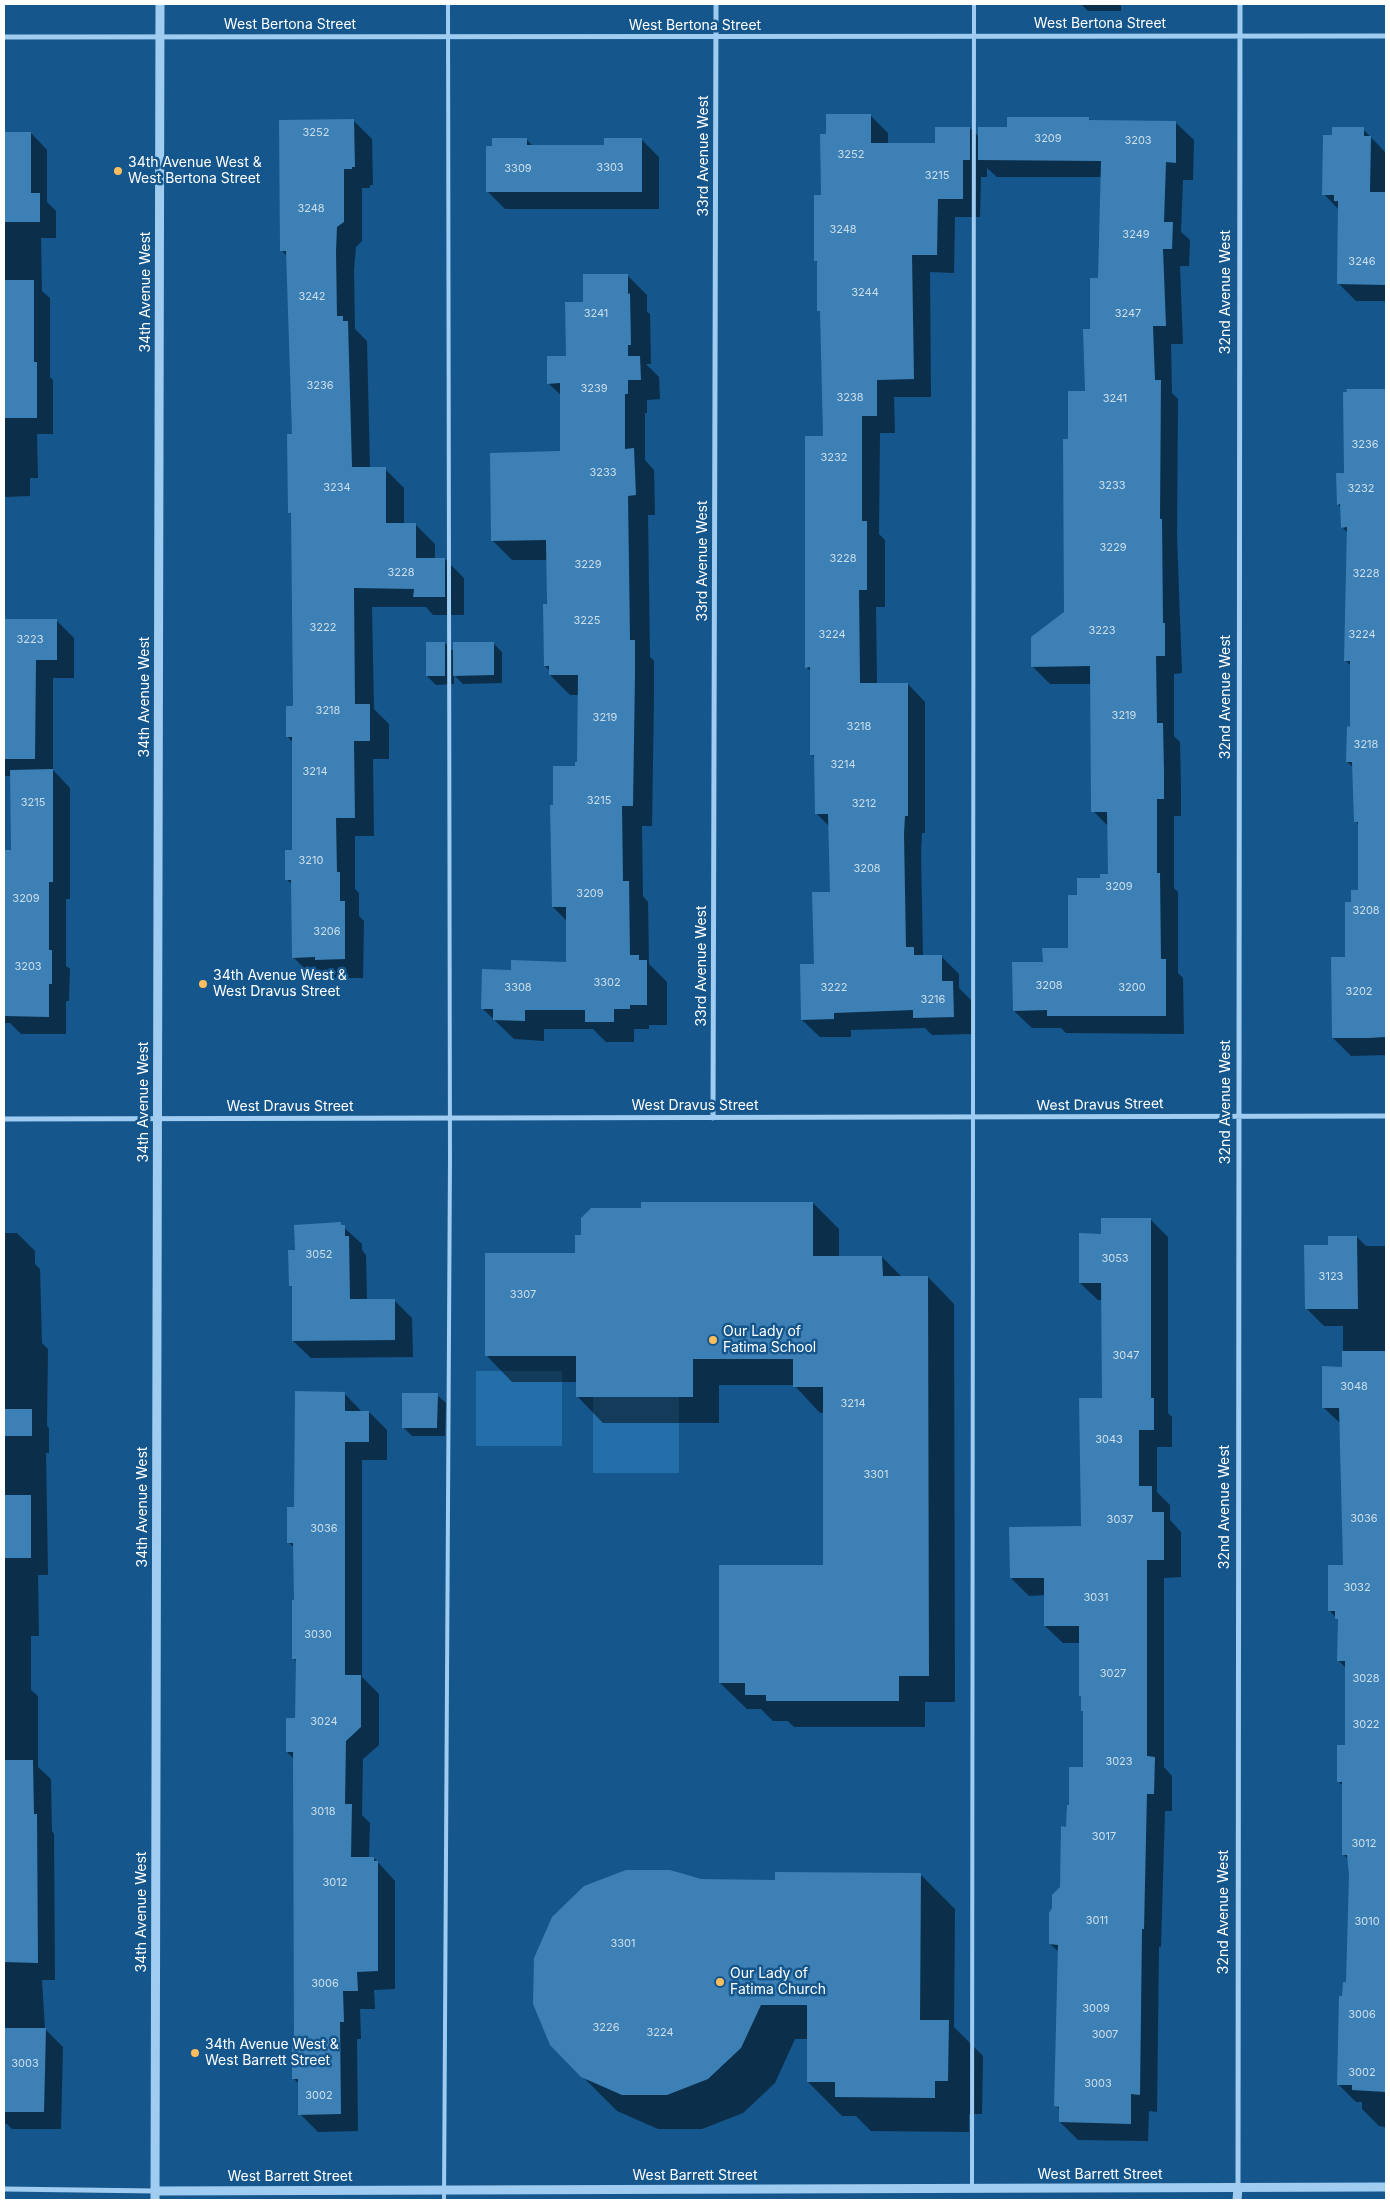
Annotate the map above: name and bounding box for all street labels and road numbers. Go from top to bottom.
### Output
street label: West Bertona Street [1034,16,1166,32]
street label: West Bertona Street [224,17,356,33]
street label: West Bertona Street [629,18,761,34]
street label: 33rd Avenue West [696,95,712,217]
street label: 32nd Avenue West [1218,230,1234,354]
street label: 34th Avenue West [138,232,154,352]
street label: 33rd Avenue West [695,500,711,622]
street label: 32nd Avenue West [1218,635,1234,759]
street label: 34th Avenue West [137,637,153,757]
street label: 33rd Avenue West [694,905,710,1027]
street label: 32nd Avenue West [1218,1040,1234,1164]
street label: 34th Avenue West [136,1042,152,1162]
street label: West Dravus Street [1036,1095,1164,1115]
street label: West Dravus Street [631,1098,759,1114]
street label: West Dravus Street [226,1099,354,1115]
street label: 32nd Avenue West [1217,1445,1233,1569]
street label: 34th Avenue West [135,1447,151,1567]
street label: 32nd Avenue West [1216,1850,1232,1974]
street label: 34th Avenue West [134,1852,150,1972]
street label: West Barrett Street [1037,2167,1163,2183]
street label: West Barrett Street [632,2168,758,2184]
street label: West Barrett Street [227,2169,353,2185]

